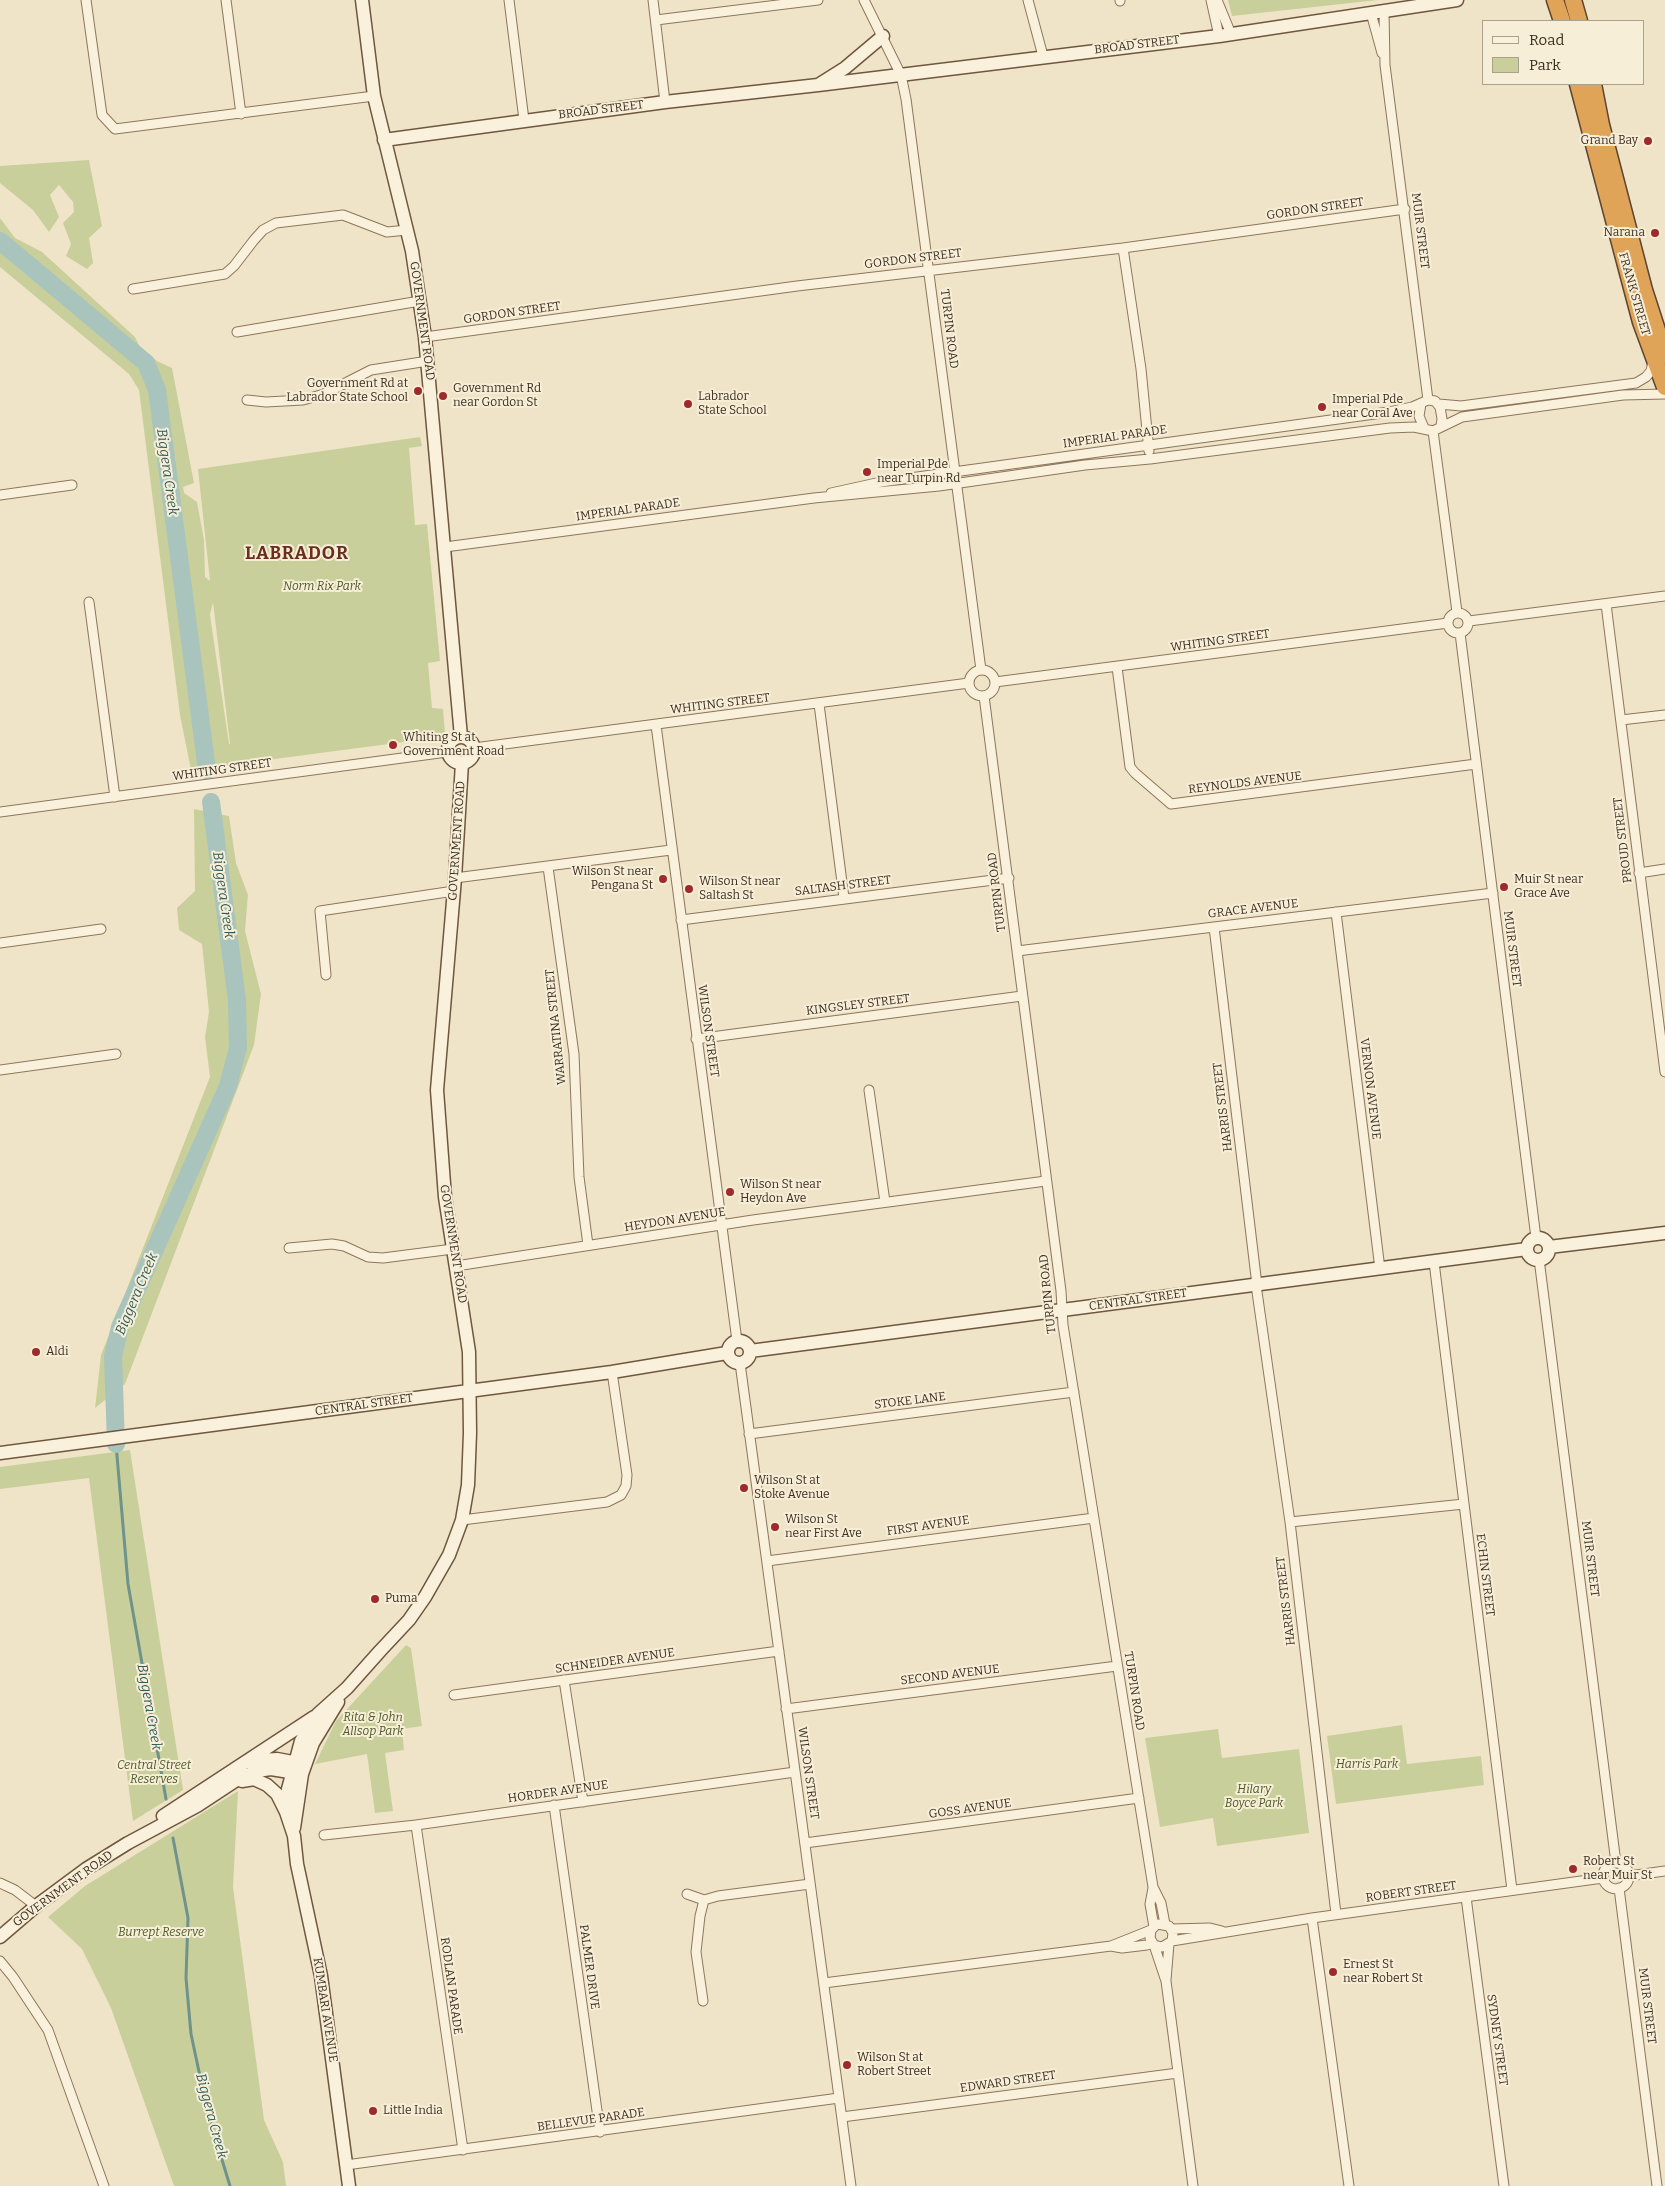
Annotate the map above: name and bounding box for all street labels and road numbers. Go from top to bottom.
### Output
street label: BROAD STREET [1094,33,1180,57]
street label: BROAD STREET [558,98,644,122]
street label: MUIR STREET [1408,192,1432,270]
street label: GORDON STREET [1265,195,1365,223]
street label: GORDON STREET [863,246,963,272]
street label: FRANK STREET [1615,251,1653,337]
street label: GOVERNMENT ROAD [407,261,437,381]
street label: TURPIN ROAD [937,289,961,369]
street label: GORDON STREET [462,299,562,327]
street label: IMPERIAL PARADE [1062,423,1168,451]
street label: IMPERIAL PARADE [575,496,681,524]
street label: WHITING STREET [1169,627,1271,655]
street label: WHITING STREET [669,691,771,717]
street label: WHITING STREET [171,756,273,784]
street label: REYNOLDS AVENUE [1187,769,1303,797]
street label: GOVERNMENT ROAD [446,781,468,901]
street label: PROUD STREET [1611,796,1635,884]
street label: TURPIN ROAD [985,852,1009,932]
street label: SALTASH STREET [794,873,892,899]
street label: GRACE AVENUE [1207,896,1299,922]
street label: MUIR STREET [1500,910,1524,988]
street label: WARRATINA STREET [543,968,569,1086]
street label: WILSON STREET [694,984,722,1078]
street label: KINGSLEY STREET [805,991,911,1019]
street label: VERNON AVENUE [1357,1037,1383,1141]
street label: HARRIS STREET [1210,1062,1236,1152]
street label: GOVERNMENT ROAD [437,1184,469,1304]
street label: HEYDON AVENUE [623,1205,727,1235]
street label: TURPIN ROAD [1037,1254,1059,1334]
street label: CENTRAL STREET [1088,1286,1188,1314]
street label: STOKE LANE [873,1389,947,1413]
street label: CENTRAL STREET [314,1391,414,1419]
street label: FIRST AVENUE [886,1513,970,1539]
street label: MUIR STREET [1578,1520,1602,1598]
street label: ECHIN STREET [1473,1533,1497,1617]
street label: HARRIS STREET [1273,1556,1299,1646]
street label: SCHNEIDER AVENUE [554,1645,676,1677]
street label: TURPIN ROAD [1121,1650,1147,1732]
street label: SECOND AVENUE [900,1662,1000,1688]
street label: WILSON STREET [794,1726,822,1820]
street label: HORDER AVENUE [507,1778,609,1806]
street label: GOSS AVENUE [928,1796,1012,1822]
street label: GOVERNMENT ROAD [10,1848,116,1930]
street label: ROBERT STREET [1365,1879,1457,1905]
street label: PALMER DRIVE [576,1924,602,2010]
street label: RODLAN PARADE [437,1936,465,2036]
street label: KUMBARI AVENUE [310,1957,340,2063]
street label: MUIR STREET [1635,1967,1659,2045]
street label: SYDNEY STREET [1483,1993,1511,2087]
street label: EDWARD STREET [959,2068,1057,2096]
street label: BELLEVUE PARADE [536,2105,646,2135]

